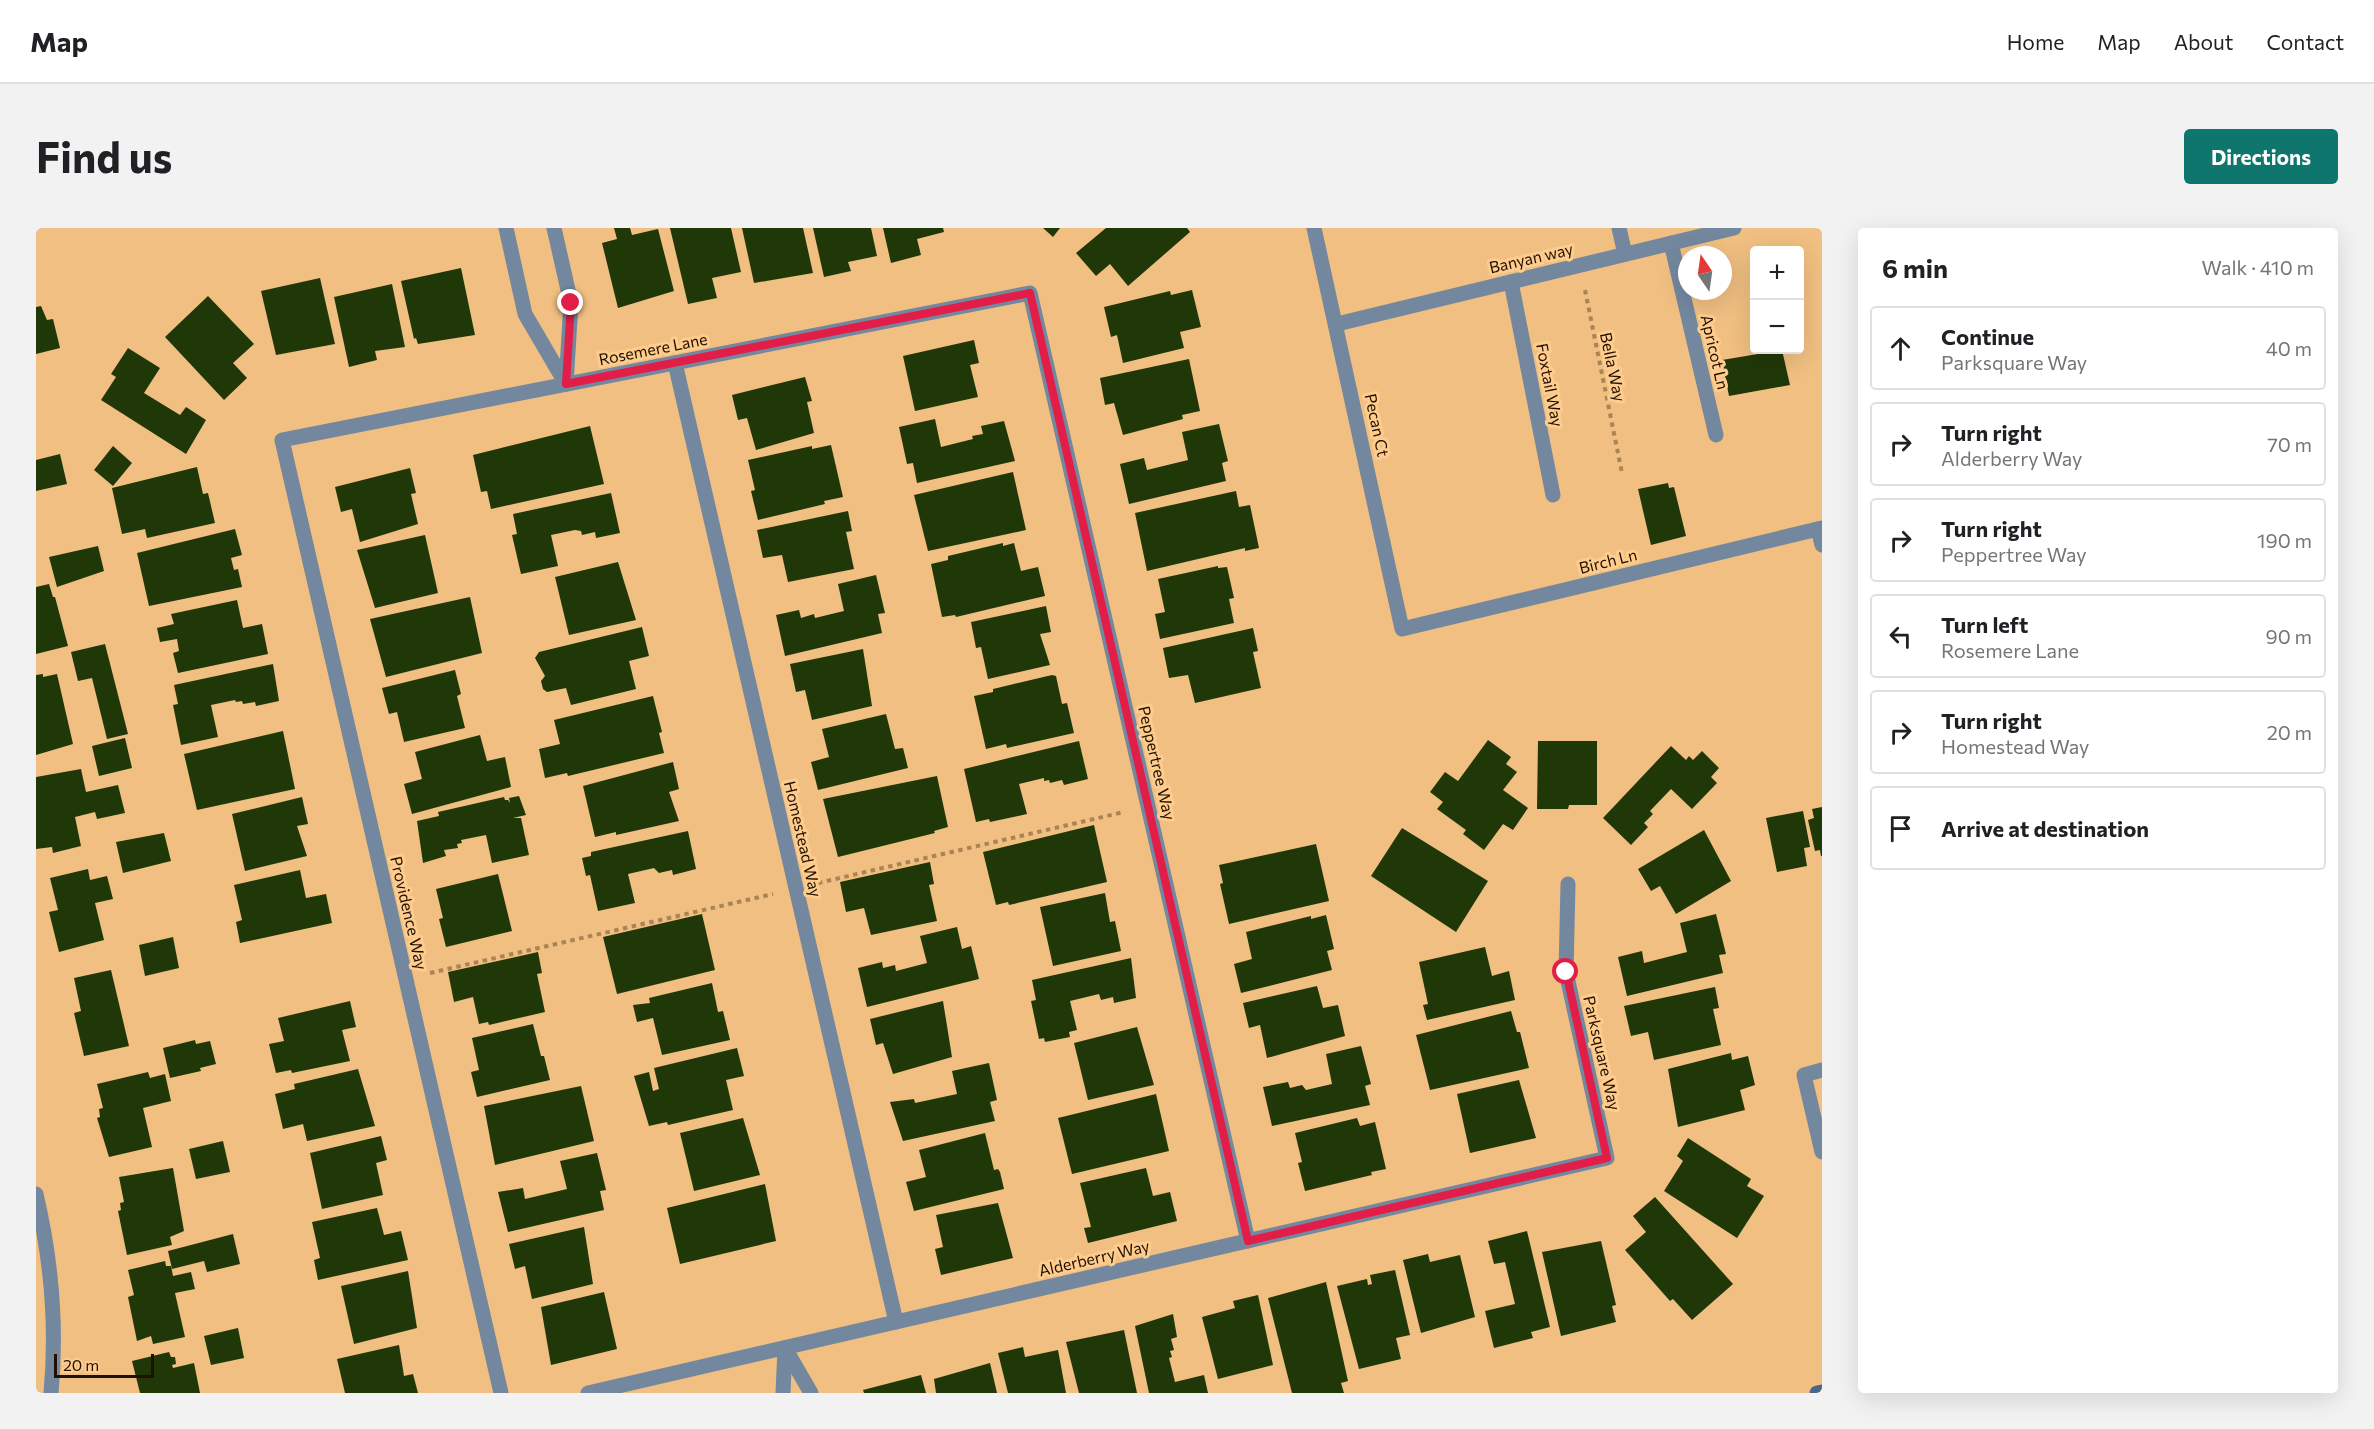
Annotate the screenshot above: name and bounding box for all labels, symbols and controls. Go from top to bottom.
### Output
text: Map [30,24,88,58]
text: Home [2007,29,2064,54]
text: Map [2097,29,2141,54]
text: About [2174,29,2233,54]
text: Contact [2266,29,2344,54]
button: Directions [2184,129,2338,184]
text: Find us [36,130,172,182]
street label: Banyan way [1487,239,1575,276]
north arrow [1678,246,1732,300]
map controls [1750,246,1804,354]
button: + [1750,246,1804,300]
text: 6 min [1882,252,1948,283]
text: Walk · 410 m [2202,255,2314,279]
route end [557,289,583,315]
button: − [1750,300,1804,354]
street label: Apricot Ln [1698,313,1733,391]
text: Continue [1941,323,2034,350]
street label: Rosemere Lane [597,329,709,368]
street label: Bella Way [1597,331,1630,403]
icon: ahead [1884,332,1917,365]
text: 40 m [2266,336,2312,360]
street label: Foxtail Way [1533,342,1568,428]
text: Parksquare Way [1941,350,2087,374]
street label: Pecan Ct [1362,392,1394,459]
text: Turn right [1941,419,2042,446]
icon: right [1884,428,1917,461]
text: 70 m [2267,432,2312,456]
text: Alderberry Way [1941,446,2082,470]
text: Turn right [1941,515,2042,542]
icon: right [1884,524,1917,557]
text: 190 m [2257,528,2312,552]
text: Peppertree Way [1941,542,2087,566]
street label: Birch Ln [1577,544,1639,577]
text: Turn left [1941,611,2028,638]
icon: left [1884,620,1917,653]
text: 90 m [2266,624,2312,648]
text: Rosemere Lane [1941,638,2079,662]
street label: Peppertree Way [1135,704,1180,822]
text: Turn right [1941,707,2042,734]
icon: right [1884,716,1917,749]
text: 20 m [2267,720,2312,744]
text: Homestead Way [1941,734,2089,758]
street label: Homestead Way [781,779,826,899]
icon: arrive [1884,812,1917,845]
text: Arrive at destination [1941,815,2149,842]
street label: Providence Way [387,854,432,972]
route start [1552,958,1578,984]
street label: Parksquare Way [1580,994,1625,1112]
street label: Alderberry Way [1037,1236,1151,1279]
scale bar [54,1351,154,1378]
text: 20 m [63,1355,99,1374]

